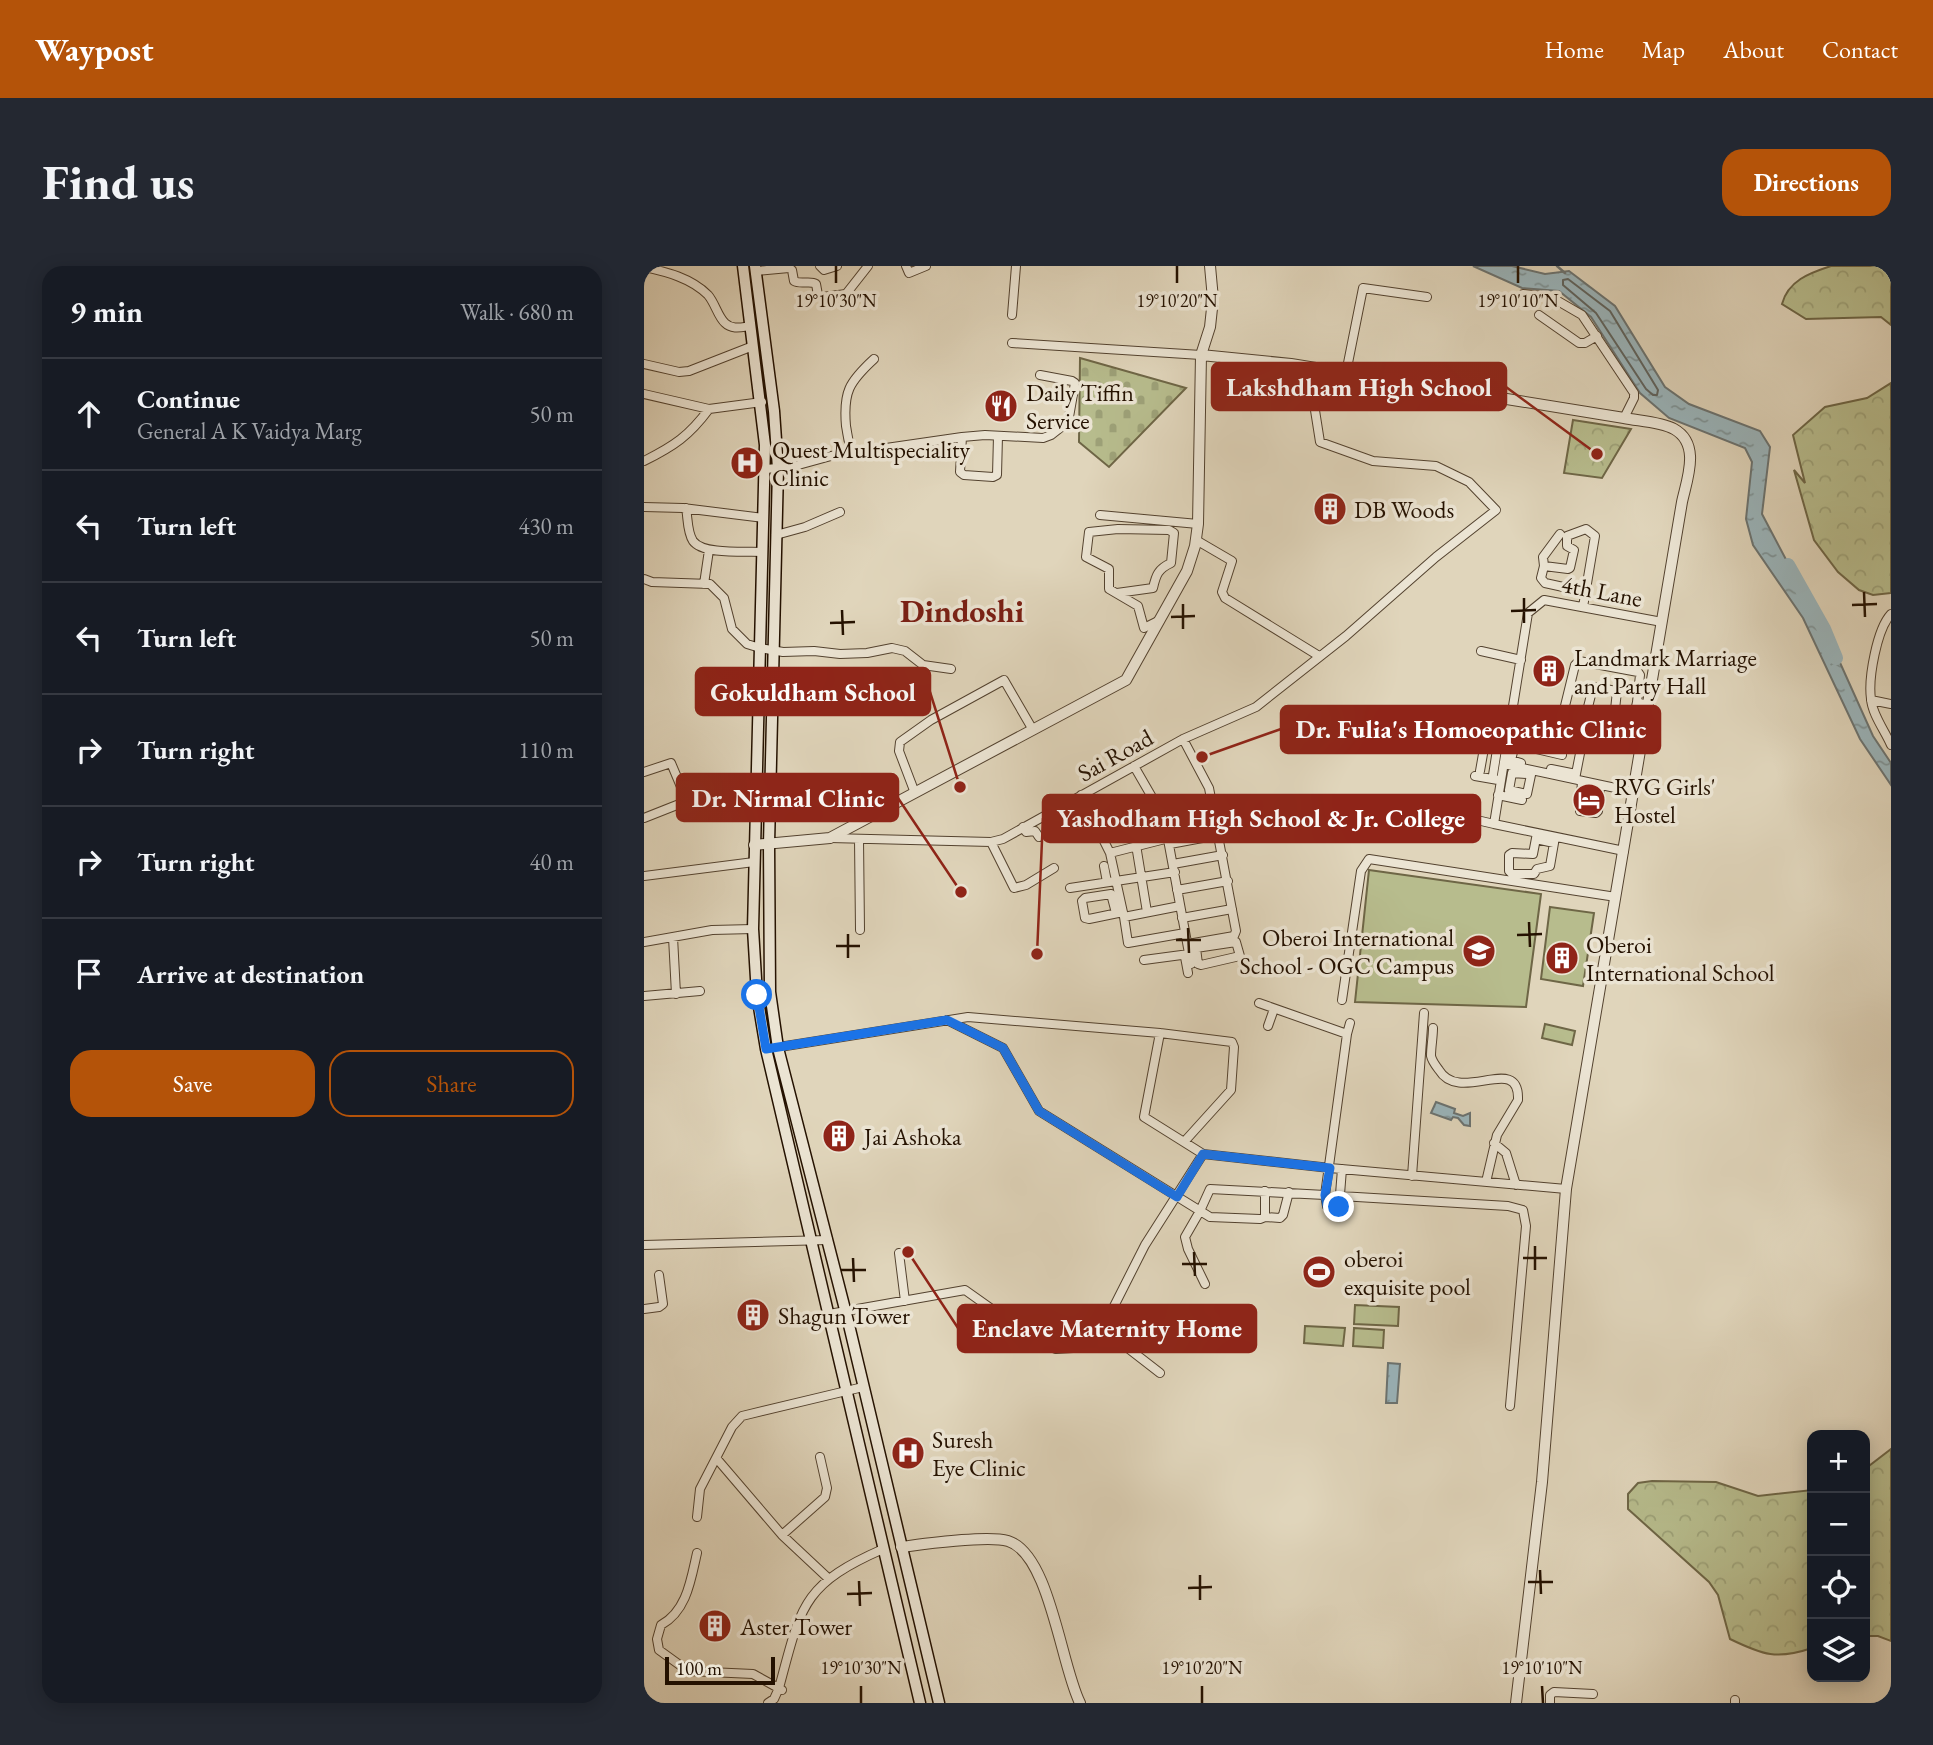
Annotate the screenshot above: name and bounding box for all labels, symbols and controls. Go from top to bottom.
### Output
text: Waypost [35,28,154,71]
text: Home [1544,34,1604,65]
text: Map [1642,34,1685,65]
text: About [1723,34,1784,65]
text: Contact [1822,34,1898,65]
button: Directions [1722,149,1891,216]
text: Find us [42,150,194,214]
text: 19°10'30"N [796,289,877,312]
text: 19°10'20"N [1137,289,1218,312]
text: 19°10'10"N [1478,289,1559,312]
text: 9 min [70,292,143,331]
text: Walk · 680 m [460,297,574,327]
callout: Lakshdham High School [1212,363,1506,410]
text: Lakshdham High School [1226,370,1492,404]
place label: Daily Tiffin Service [1026,377,1134,436]
text: Continue [137,382,240,416]
restaurant icon: Daily Tiffin Service [982,387,1020,425]
icon: ahead [70,395,108,433]
text: 50 m [529,399,574,429]
text: General A K Vaidya Marg [137,416,362,446]
place label: Quest Multispeciality Clinic [772,434,971,493]
hospital icon: Quest Multispeciality Clinic [728,444,766,482]
building icon: DB Woods [1311,490,1349,528]
place label: DB Woods [1354,494,1454,525]
icon: left [70,507,108,545]
text: Turn left [137,509,236,543]
text: 430 m [518,511,574,541]
street label: 4th Lane [1559,568,1645,614]
district label: Dindoshi [900,590,1025,632]
icon: left [70,619,108,657]
text: Turn left [137,621,236,655]
text: 50 m [529,623,574,653]
place label: Landmark Marriage and Party Hall [1574,642,1757,701]
building icon: Landmark Marriage and Party Hall [1530,652,1568,690]
callout: Gokuldham School [696,668,930,715]
text: Gokuldham School [710,675,916,709]
callout: Dr. Fulia's Homoeopathic Clinic [1281,706,1660,753]
text: Dr. Fulia's Homoeopathic Clinic [1296,712,1647,746]
street label: Sai Road [1072,721,1159,788]
icon: right [70,731,108,769]
text: Turn right [137,733,255,767]
text: 110 m [518,735,574,765]
place label: RVG Girls' Hostel [1614,771,1716,830]
callout: Dr. Nirmal Clinic [677,774,898,821]
text: Dr. Nirmal Clinic [691,781,885,815]
hotel icon: RVG Girls' Hostel [1570,781,1608,819]
callout: Yashodham High School & Jr. College [1043,795,1480,842]
text: Yashodham High School & Jr. College [1057,801,1465,835]
icon: right [70,843,108,881]
text: Turn right [137,845,255,879]
text: 40 m [529,847,574,877]
place label: Oberoi International School - OGC Campus [1240,922,1454,981]
place label: Oberoi International School [1586,929,1775,988]
school or university icon: Oberoi International School - OGC Campus [1460,932,1498,970]
building icon: Oberoi International School [1543,939,1581,977]
icon: arrive [70,955,108,993]
text: Arrive at destination [137,957,364,991]
route start [741,979,772,1010]
button: Save [70,1050,315,1117]
button: Share [329,1050,574,1117]
building icon: Jai Ashoka [820,1117,858,1155]
place label: Jai Ashoka [862,1121,962,1152]
route end [1323,1191,1354,1222]
place label: oberoi exquisite pool [1344,1243,1471,1302]
sports icon: oberoi exquisite pool [1300,1253,1338,1291]
building icon: Shagun Tower [734,1296,772,1334]
place label: Shagun Tower [778,1300,910,1331]
callout: Enclave Maternity Home [958,1305,1256,1352]
text: Enclave Maternity Home [972,1311,1242,1345]
place label: Suresh Eye Clinic [932,1424,1026,1483]
map controls [1807,1430,1870,1682]
button: + [1807,1430,1870,1493]
hospital icon: Suresh Eye Clinic [889,1434,927,1472]
button: − [1807,1493,1870,1556]
button: locate [1807,1556,1870,1619]
building icon: Aster Tower [696,1607,734,1645]
place label: Aster Tower [739,1611,852,1642]
button: layers [1807,1619,1870,1682]
scale bar [665,1654,775,1686]
text: 100 m [676,1656,722,1681]
text: 19°10'30"N [821,1656,902,1679]
text: 19°10'20"N [1162,1656,1243,1679]
text: 19°10'10"N [1502,1656,1583,1679]

